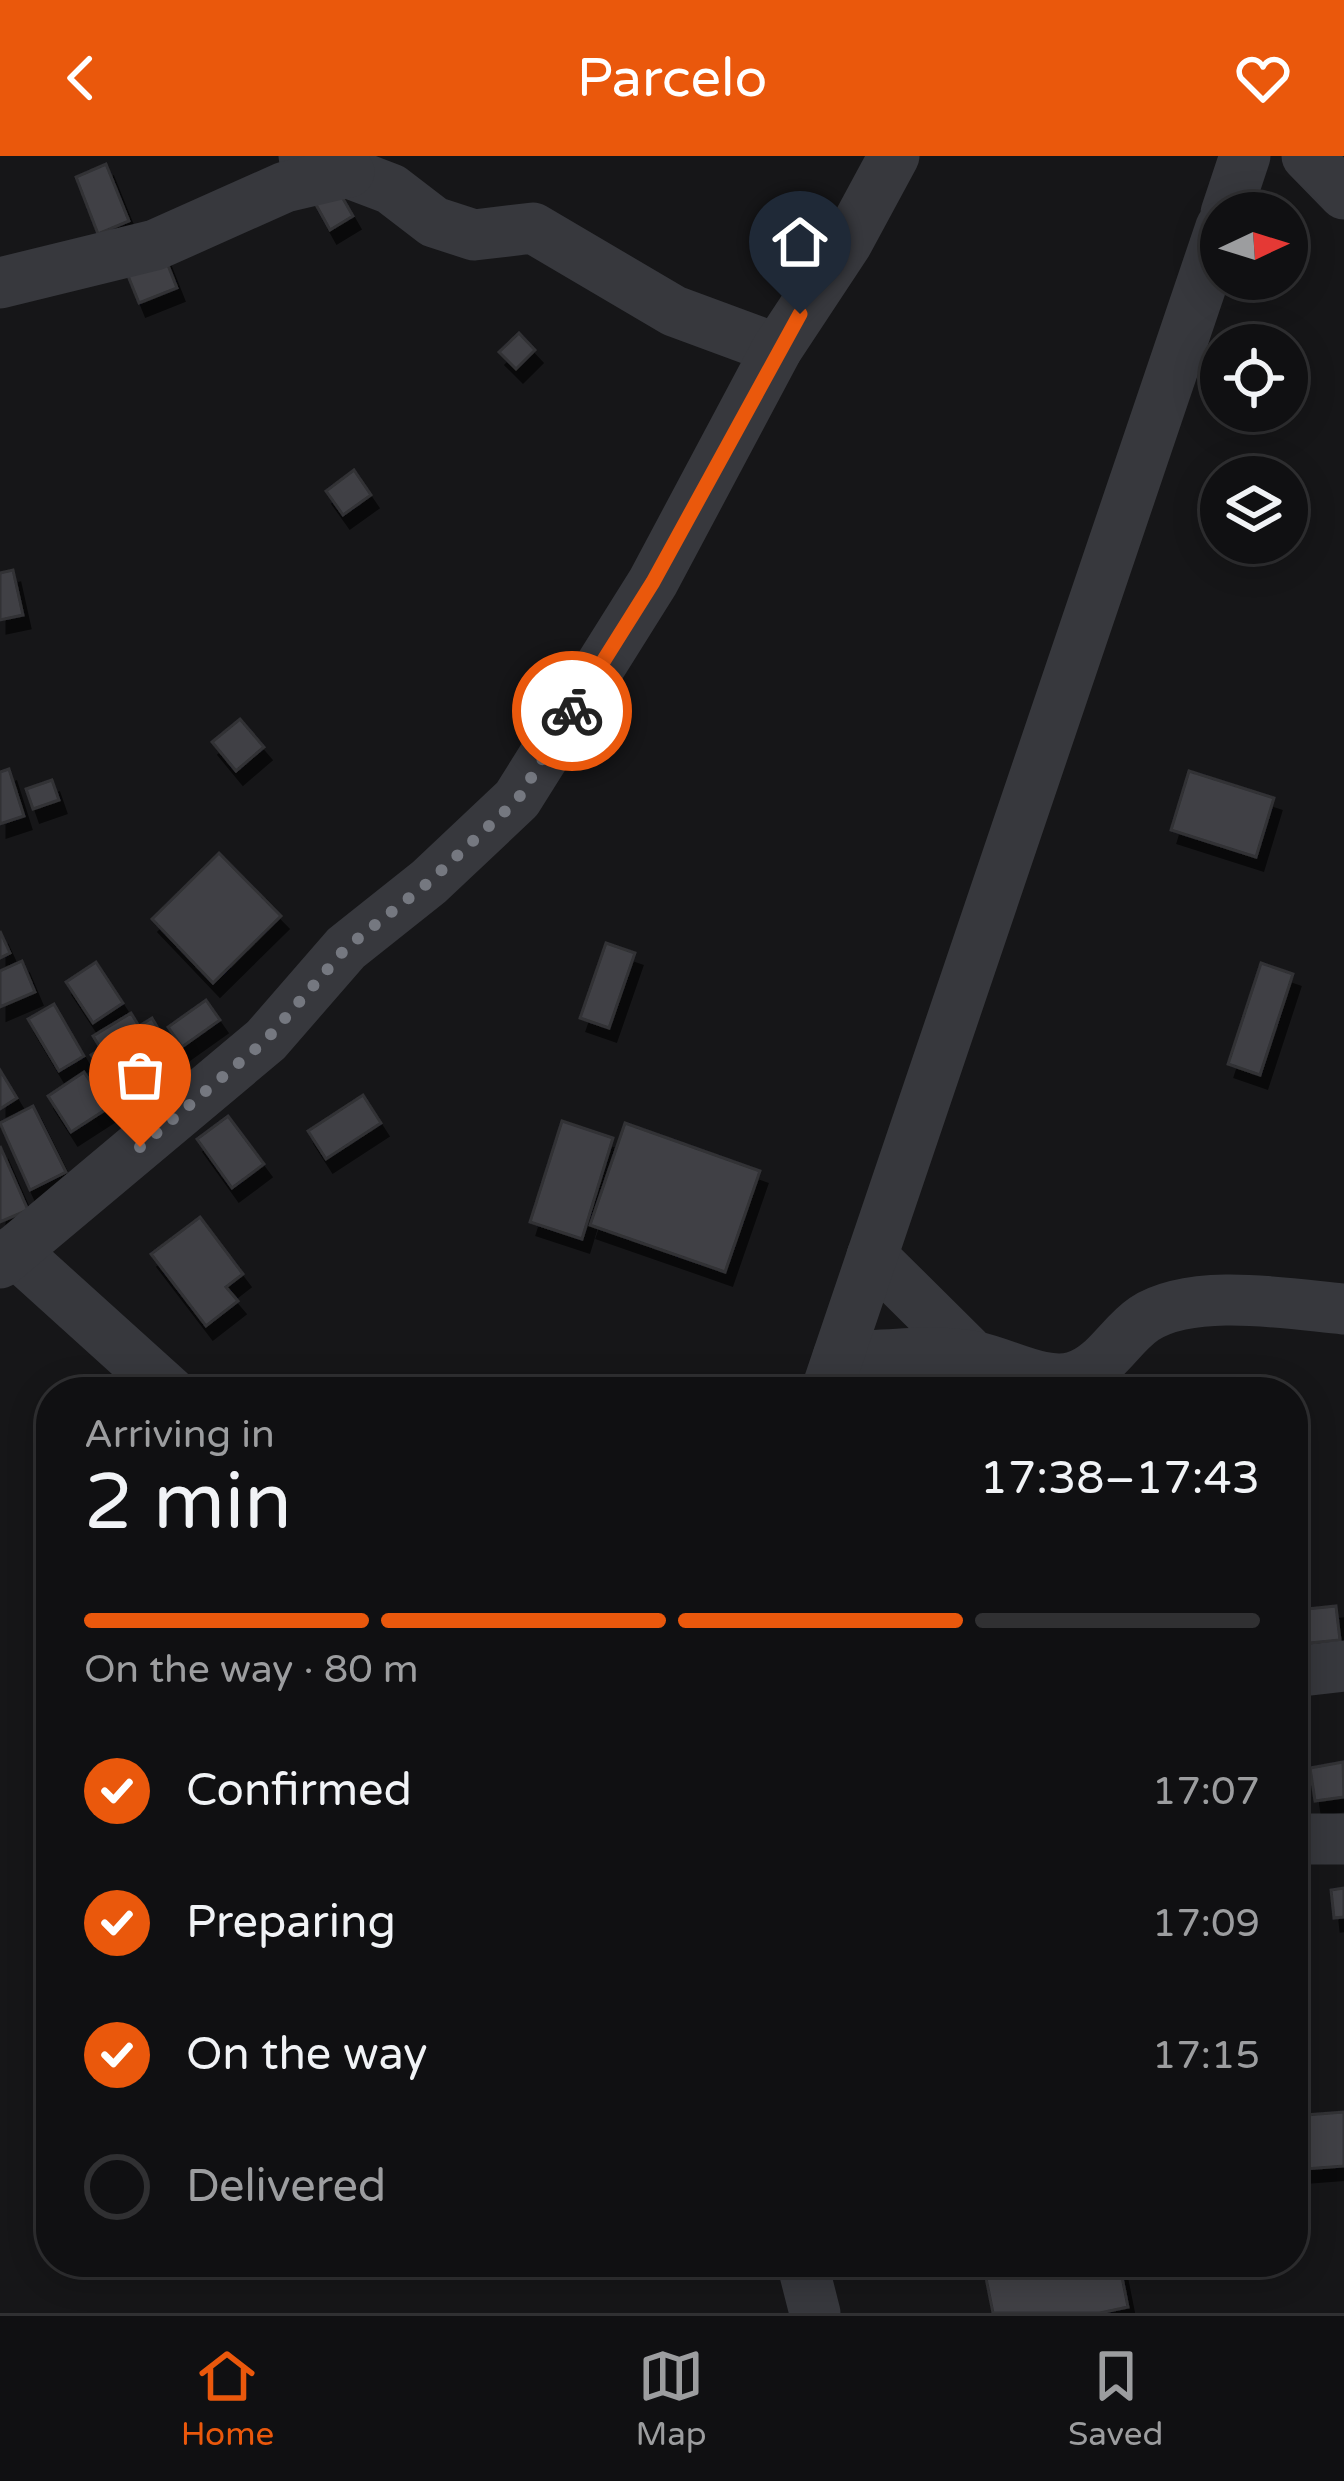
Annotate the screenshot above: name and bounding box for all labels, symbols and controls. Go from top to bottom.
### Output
icon: back [48,45,114,111]
icon: heart [1230,45,1296,111]
text: Parcelo [577,46,767,111]
pin [749,191,851,314]
north arrow [1200,192,1308,300]
map controls [1200,192,1308,564]
icon: home [767,209,833,275]
button: locate [1200,324,1308,432]
button: layers [1200,456,1308,564]
courier [512,651,632,771]
icon: bike [539,678,605,744]
pin [89,1024,191,1147]
icon: bag [107,1042,173,1108]
text: Arriving in [84,1411,275,1458]
text: 17:38–17:43 [980,1452,1260,1506]
text: 2 min [84,1456,292,1550]
text: On the way · 80 m [84,1646,419,1693]
icon: check [84,1758,150,1824]
text: Confirmed [186,1764,412,1818]
text: 17:07 [1152,1768,1260,1815]
icon: check [84,1890,150,1956]
text: Preparing [186,1896,396,1950]
text: 17:09 [1152,1900,1260,1947]
icon: check [84,2022,150,2088]
text: On the way [186,2028,427,2082]
text: 17:15 [1152,2032,1260,2079]
text: Delivered [186,2160,386,2214]
tab: Home [181,2343,274,2454]
tab: Map [635,2343,707,2454]
tab: Saved [1068,2343,1163,2454]

